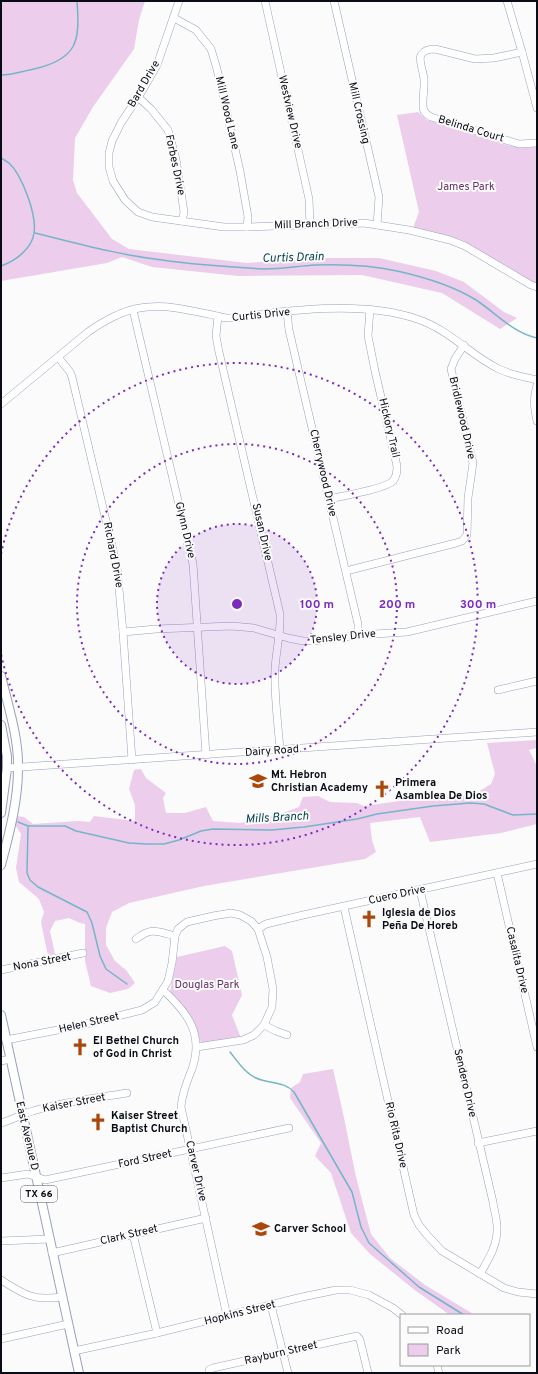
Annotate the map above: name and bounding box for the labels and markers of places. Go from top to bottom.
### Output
centre of rings [230,597,244,611]
place label: Mt. Hebron Christian Academy [271,768,368,795]
school or university icon: Mt. Hebron Christian Academy [248,771,268,791]
place label: Primera Asamblea De Dios [395,776,487,803]
church icon: Primera Asamblea De Dios [372,779,392,799]
place label: Iglesia de Dios Peña De Horeb [382,906,458,933]
church icon: Iglesia de Dios Peña De Horeb [359,909,379,929]
place label: El Bethel Church of God in Christ [93,1034,179,1061]
church icon: El Bethel Church of God in Christ [70,1037,90,1057]
place label: Kaiser Street Baptist Church [111,1109,187,1136]
church icon: Kaiser Street Baptist Church [88,1112,108,1132]
school or university icon: Carver School [251,1219,271,1239]
place label: Carver School [274,1222,346,1236]

